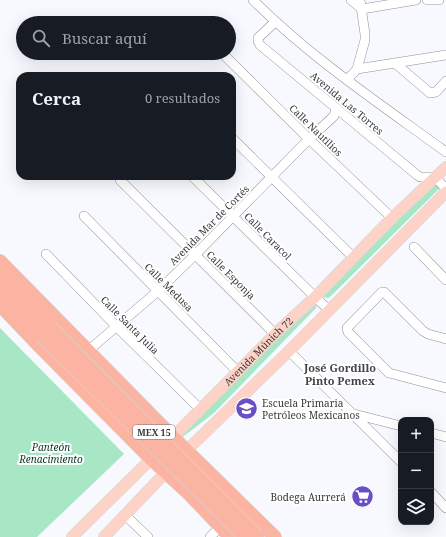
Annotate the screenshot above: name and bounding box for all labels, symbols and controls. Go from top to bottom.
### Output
search box [16,16,236,60]
icon: search [30,27,52,49]
text: Buscar aquí [62,28,147,48]
street label: Avenida Las Torres [308,68,387,138]
text: Cerca [32,87,81,110]
text: 0 resultados [145,89,220,107]
street label: Calle Nautilios [286,101,346,159]
street label: Avenida Mar de Cortés [166,182,252,268]
street label: Calle Caracol [241,209,295,263]
street label: Calle Esponja [204,248,259,303]
street label: Calle Medusa [142,260,197,315]
street label: Calle Santa Julia [98,293,162,357]
street label: Avenida Múnich 72 [221,314,296,389]
district label: José Gordillo Pinto Pemex [303,360,376,388]
school or university icon: Escuela Primaria Petróleos Mexicanos [233,396,259,422]
place label: Escuela Primaria Petróleos Mexicanos [262,396,360,422]
map controls [398,417,434,525]
button: + [398,417,434,453]
road number: MEX 15 [133,425,175,439]
park label: Panteón Renacimiento [18,440,83,466]
button: − [398,453,434,489]
supermarket icon: Bodega Aurrerá [349,484,375,510]
button: layers [398,489,434,525]
place label: Bodega Aurrerá [270,490,346,504]

